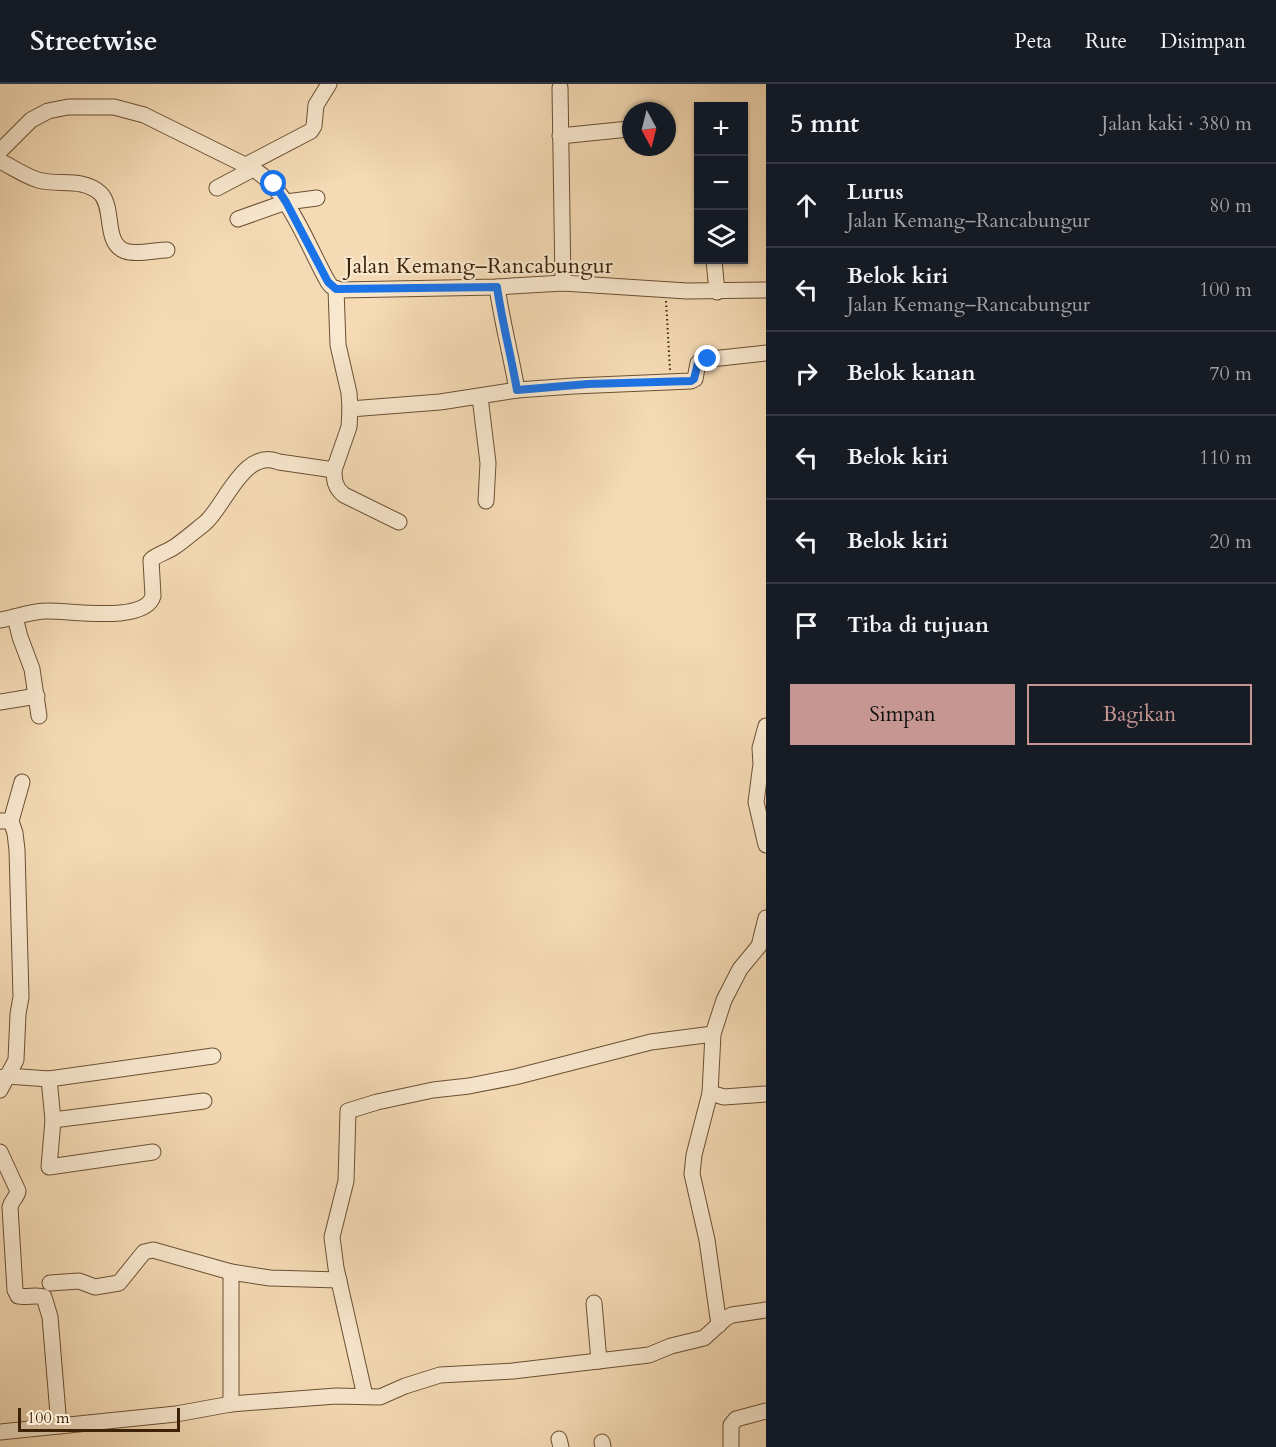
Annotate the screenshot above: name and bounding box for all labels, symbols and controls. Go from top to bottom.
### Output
text: Streetwise [30,22,158,60]
text: Peta [1014,27,1052,56]
text: Rute [1085,27,1127,56]
text: Disimpan [1160,27,1246,56]
north arrow [622,102,676,156]
map controls [694,102,748,264]
button: + [694,102,748,156]
text: 5 mnt [790,106,859,141]
text: Jalan kaki · 380 m [1102,110,1252,137]
button: − [694,156,748,210]
route start [260,170,286,196]
text: Lurus [847,177,904,207]
icon: ahead [790,189,823,222]
text: 80 m [1209,192,1252,219]
text: Jalan Kemang–Rancabungur [847,207,1090,234]
button: layers [694,210,748,264]
street label: Jalan Kemang–Rancabungur [342,251,614,281]
text: Belok kiri [847,261,948,291]
icon: left [790,273,823,306]
text: 100 m [1199,276,1252,303]
text: Jalan Kemang–Rancabungur [847,291,1090,318]
route end [694,345,720,371]
icon: right [790,357,823,390]
text: Belok kanan [847,358,976,388]
text: 70 m [1209,360,1252,387]
icon: left [790,441,823,474]
text: Belok kiri [847,442,948,472]
text: 110 m [1199,444,1252,471]
icon: left [790,525,823,558]
text: Belok kiri [847,526,948,556]
text: 20 m [1209,528,1252,555]
icon: arrive [790,609,823,642]
text: Tiba di tujuan [847,610,989,640]
button: Simpan [790,684,1015,745]
button: Bagikan [1027,684,1252,745]
scale bar [18,1405,180,1432]
text: 100 m [27,1407,69,1429]

